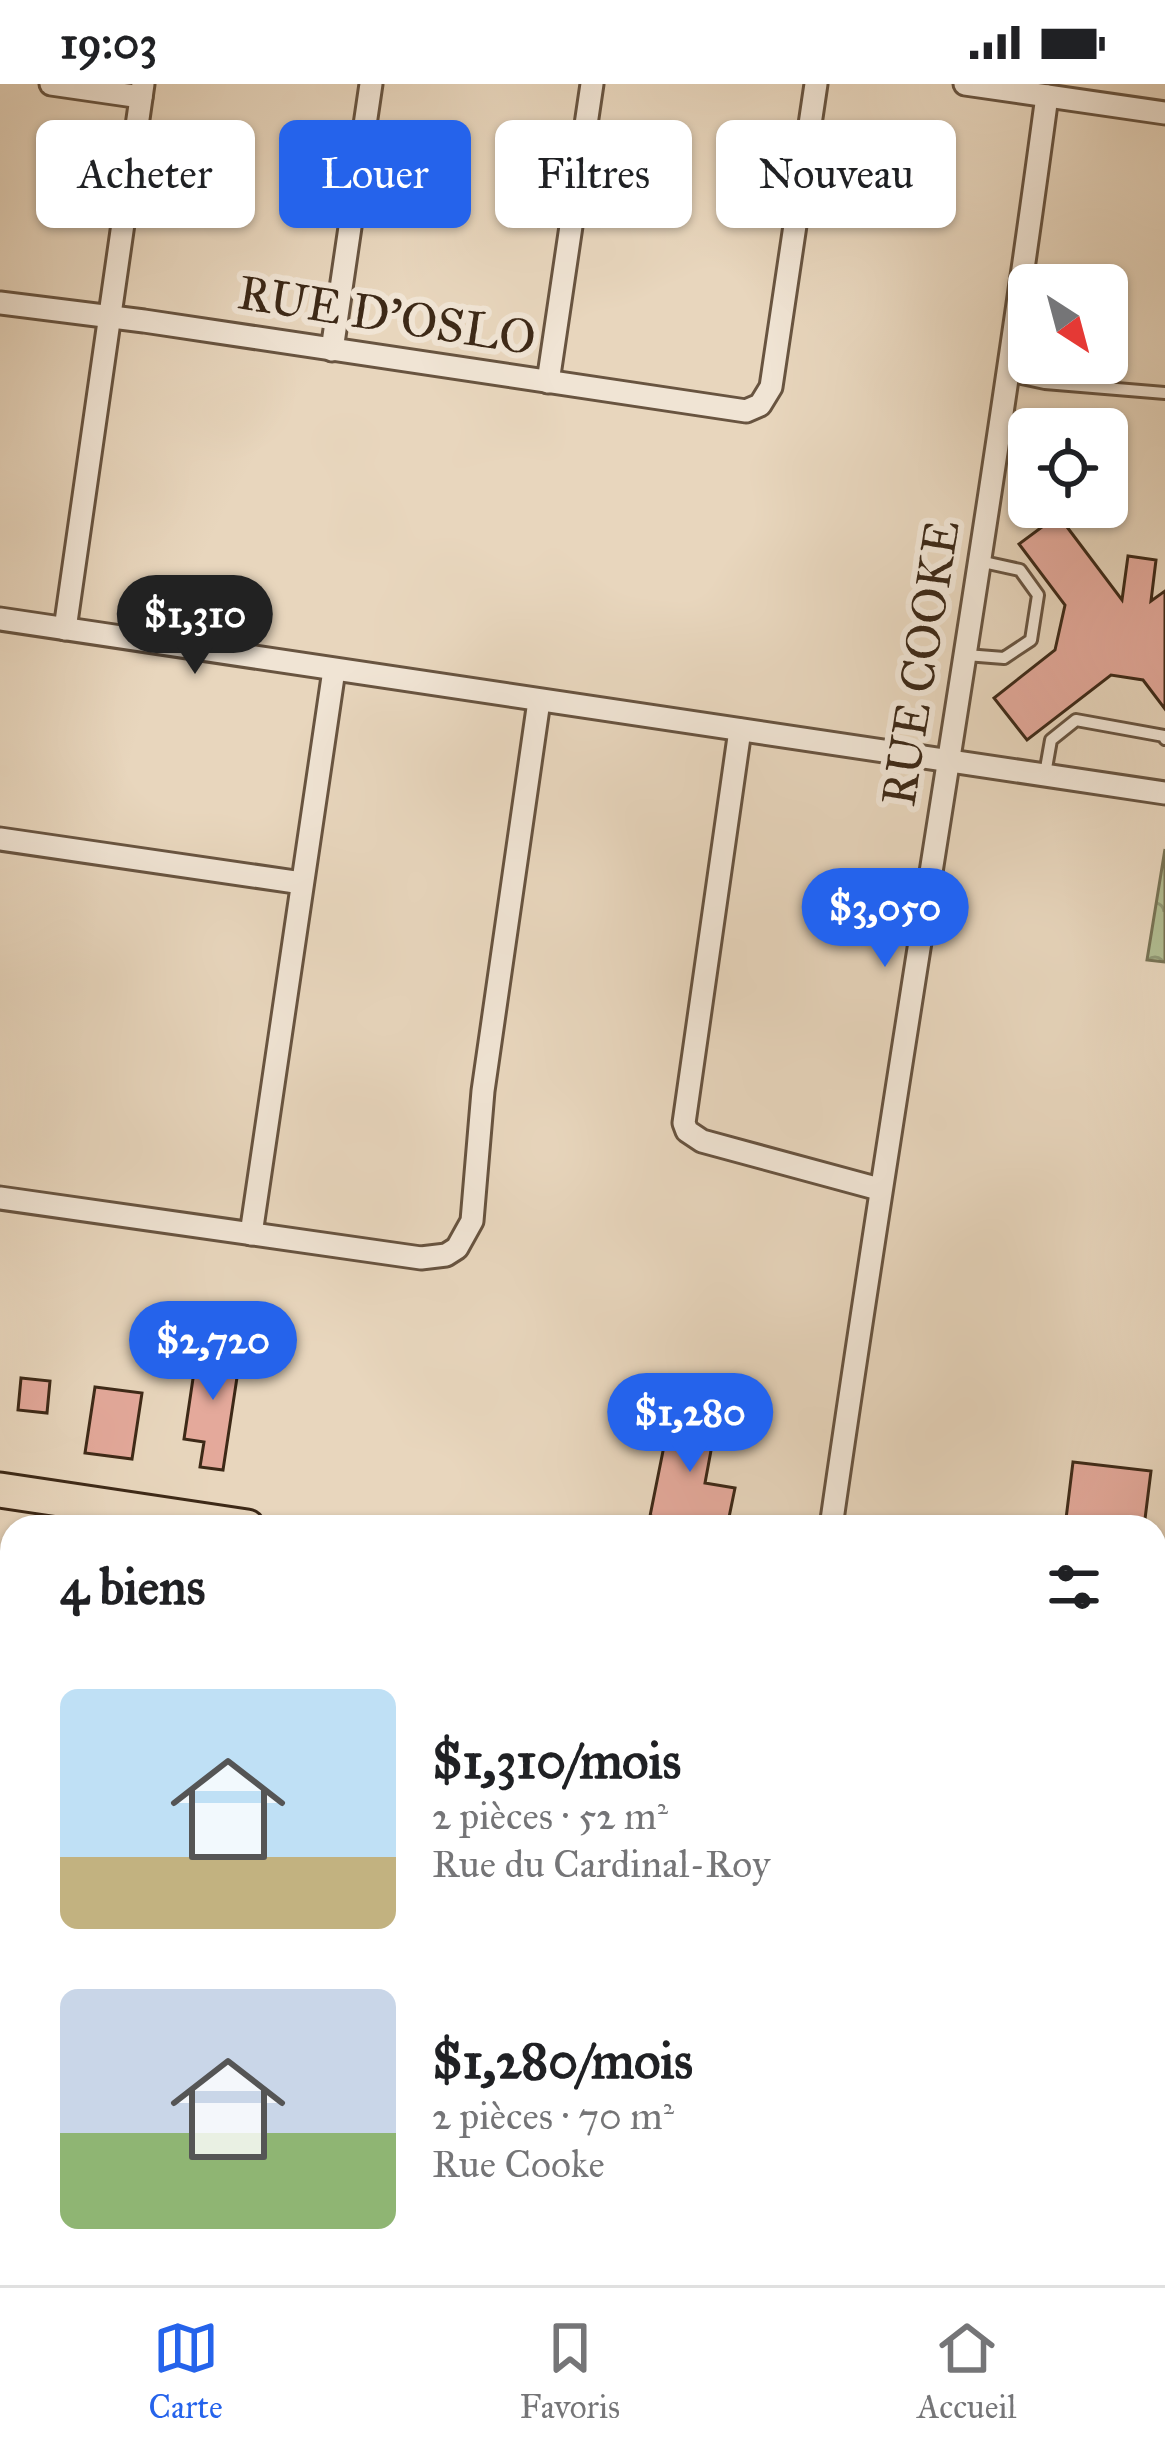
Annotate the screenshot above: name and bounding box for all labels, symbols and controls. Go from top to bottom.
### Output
text: 19:03 [60,15,157,70]
chip: Acheter [36,120,255,228]
chip: Louer [279,120,471,228]
chip: Filtres [495,120,692,228]
chip: Nouveau [716,120,956,228]
street label: RUE D'OSLO [234,262,540,368]
north arrow [1008,264,1128,384]
map controls [1008,264,1128,528]
button: locate [1008,408,1128,528]
street label: RUE COOKE [868,516,972,810]
pin: $1,310 [97,575,293,677]
text: $1,310 [144,590,246,638]
pin: $3,050 [787,868,983,970]
text: $3,050 [829,883,941,931]
pin: $2,720 [115,1301,311,1403]
text: $2,720 [156,1316,270,1364]
pin: $1,280 [592,1373,788,1475]
text: $1,280 [634,1388,746,1436]
icon: filters [1041,1554,1107,1620]
text: 4 biens [60,1556,205,1618]
text: $1,310/mois [432,1730,681,1792]
icon: home [156,1737,300,1881]
text: 2 pièces · 52 m² [432,1792,668,1840]
text: Rue du Cardinal-Roy [432,1840,770,1888]
text: $1,280/mois [432,2030,693,2092]
icon: home [156,2037,300,2181]
text: 2 pièces · 70 m² [432,2092,674,2140]
text: Rue Cooke [432,2140,605,2188]
tab: Carte [149,2315,223,2427]
tab: Favoris [520,2315,620,2427]
tab: Accueil [917,2315,1016,2427]

